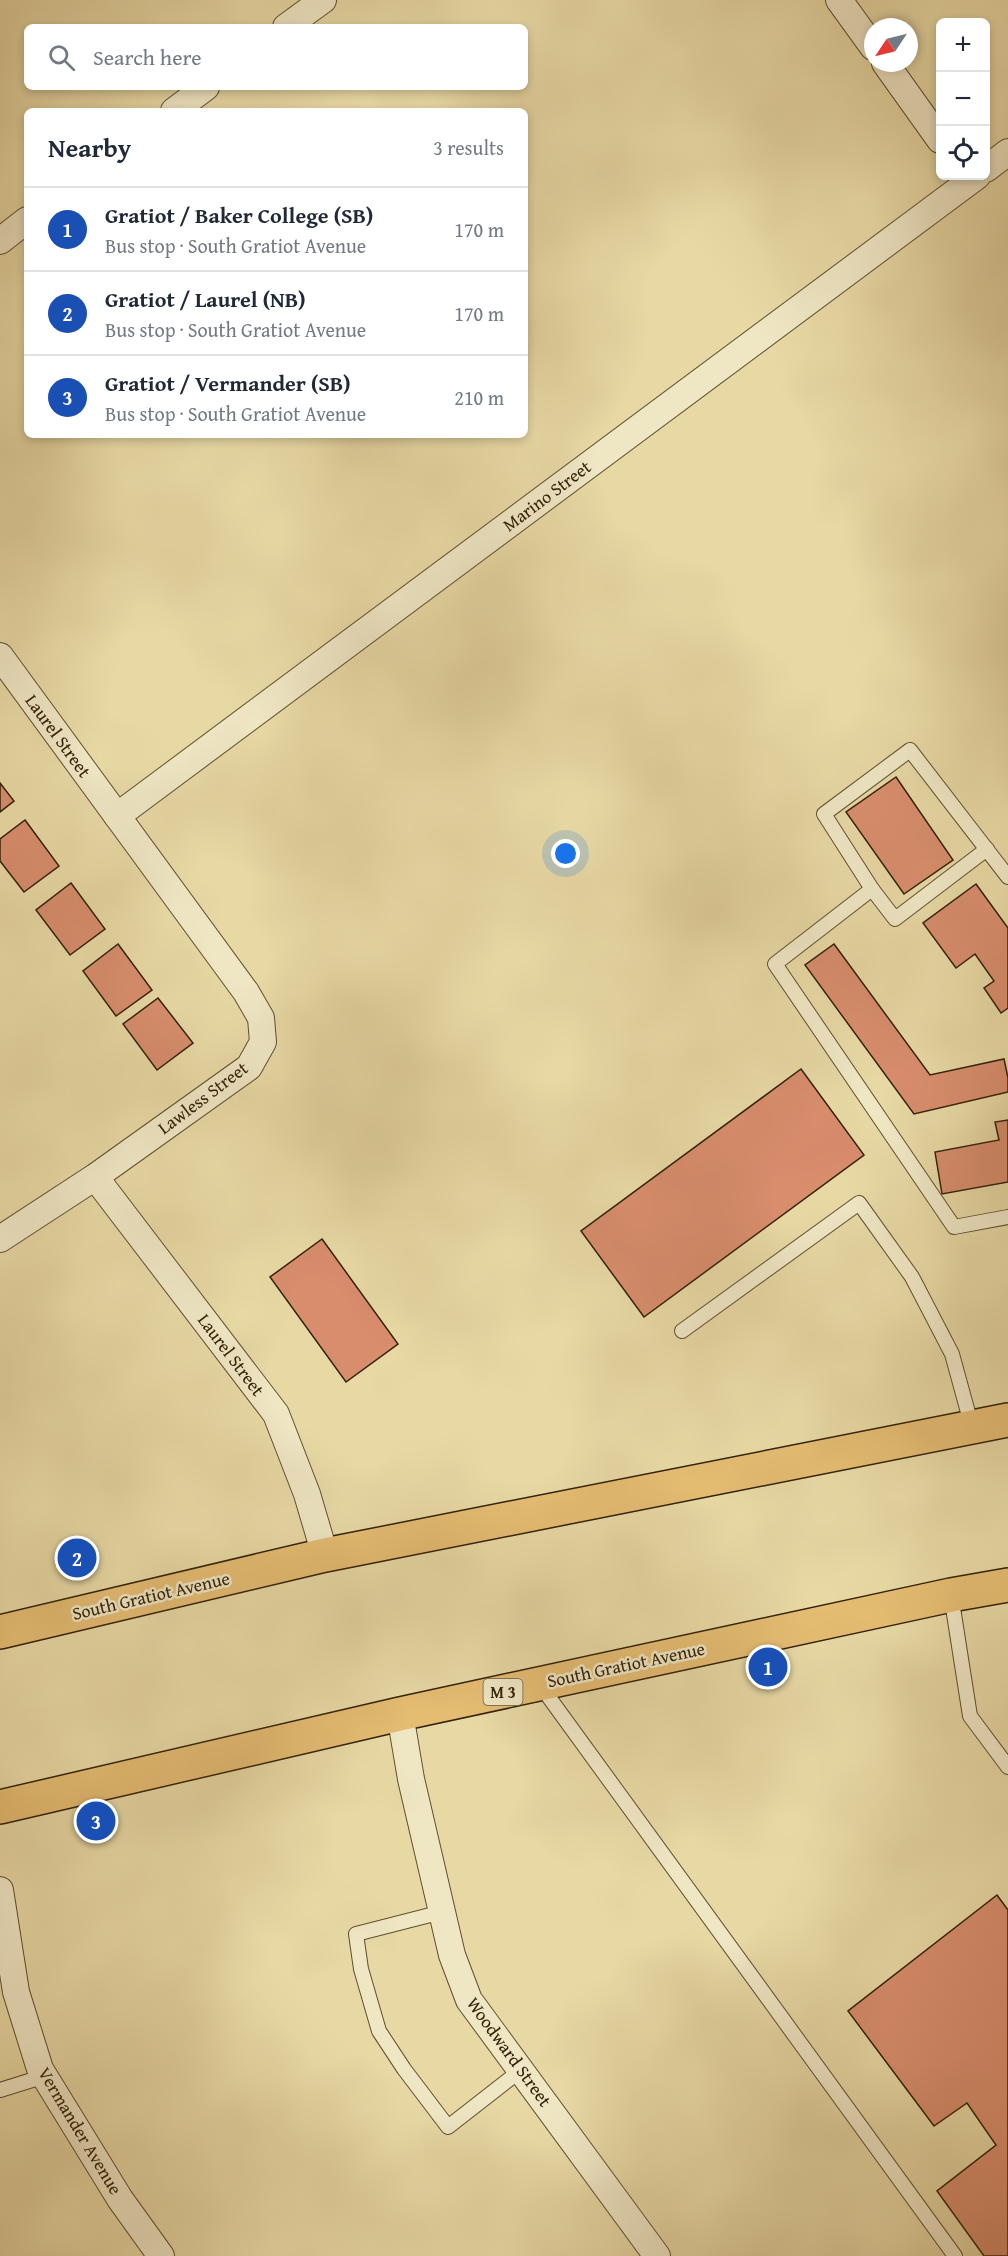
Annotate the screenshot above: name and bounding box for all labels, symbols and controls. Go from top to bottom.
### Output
north arrow [864,18,918,72]
map controls [936,18,990,180]
button: + [936,18,990,72]
search box [24,24,528,90]
icon: search [45,41,78,74]
text: Search here [93,41,202,73]
button: − [936,72,990,126]
button: locate [936,126,990,180]
text: Nearby [48,128,131,167]
text: 3 results [433,133,504,162]
text: Gratiot / Baker College (SB) [105,199,373,231]
text: 1 [62,215,73,244]
text: 170 m [454,215,504,244]
text: Bus stop · South Gratiot Avenue [105,231,366,260]
text: Gratiot / Laurel (NB) [105,283,306,315]
text: 2 [62,299,73,328]
text: 170 m [454,299,504,328]
text: Bus stop · South Gratiot Avenue [105,315,366,344]
text: Gratiot / Vermander (SB) [105,367,351,399]
text: 3 [62,383,73,412]
text: 210 m [454,383,504,412]
text: Bus stop · South Gratiot Avenue [105,399,366,428]
street label: Marino Street [497,453,597,538]
street label: Laurel Street [19,688,98,783]
your location [551,839,580,868]
street label: Lawless Street [152,1054,254,1141]
street label: Laurel Street [191,1308,272,1402]
pin: 2 [58,1536,97,1580]
street label: South Gratiot Avenue [70,1564,232,1627]
street label: South Gratiot Avenue [544,1635,707,1694]
pin: 1 [748,1644,788,1690]
road number: M 3 [484,1679,522,1705]
pin: 3 [76,1798,116,1844]
street label: Woodward Street [460,1991,559,2113]
street label: Vermander Avenue [32,2062,129,2200]

